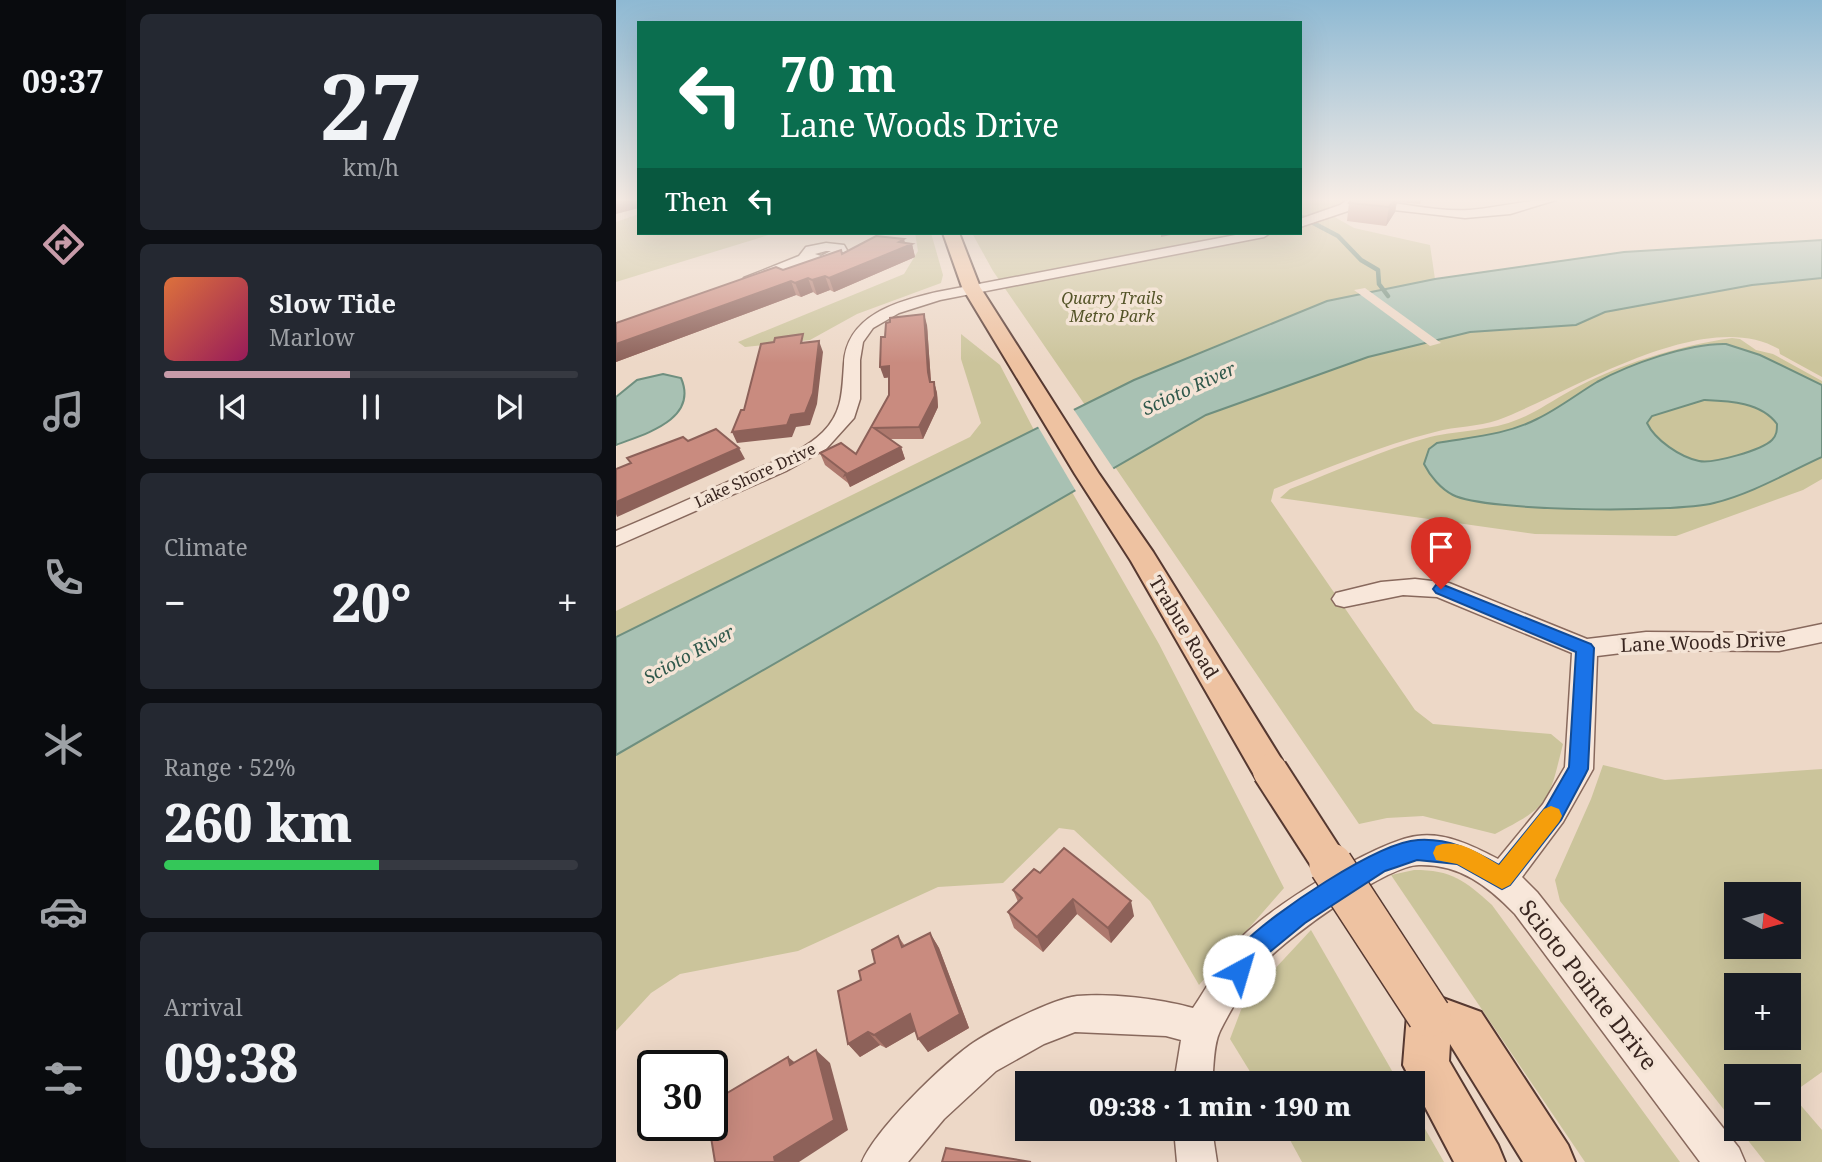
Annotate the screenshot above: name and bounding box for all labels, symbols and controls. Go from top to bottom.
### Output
text: 70 m [780,40,896,106]
text: 27 [320,43,422,167]
icon: left [665,49,756,140]
text: 09:37 [22,59,104,102]
text: Lane Woods Drive [780,103,1059,146]
text: km/h [343,151,399,183]
icon: left [742,182,780,220]
text: Then [665,183,728,219]
icon: directions [39,220,88,269]
text: Slow Tide [269,285,396,321]
park label: Quarry Trails Metro Park [1061,287,1163,327]
text: Marlow [269,321,355,353]
water label: Scioto River [1138,356,1240,420]
icon: music [39,387,88,436]
icon: previous [214,388,252,426]
icon: pause [352,388,390,426]
icon: next [490,388,528,426]
street label: Lake Shore Drive [691,437,819,513]
pin [1411,517,1471,589]
icon: arrive [1422,528,1460,566]
text: Climate [164,531,248,563]
icon: phone [39,553,88,602]
text: 20° [331,566,411,637]
street label: Trabue Road [1143,571,1225,683]
text: − [164,576,186,628]
text: + [557,576,578,628]
water label: Scioto River [639,619,739,689]
street label: Lane Woods Drive [1620,626,1786,658]
icon: climate [39,720,88,769]
text: Range · 52% [164,751,296,783]
text: 260 km [164,786,352,857]
north arrow [1724,882,1801,959]
map controls [1724,882,1801,1141]
icon: car [39,887,88,936]
street label: Scioto Pointe Drive [1512,893,1665,1076]
position arrow [1202,934,1276,1008]
button: + [1724,973,1801,1050]
text: Arrival [164,991,243,1023]
text: 09:38 [164,1026,298,1097]
speed limit sign: 30 [637,1050,728,1141]
icon: filters [39,1054,88,1103]
button: − [1724,1064,1801,1141]
text: 09:38 · 1 min · 190 m [1089,1088,1351,1124]

